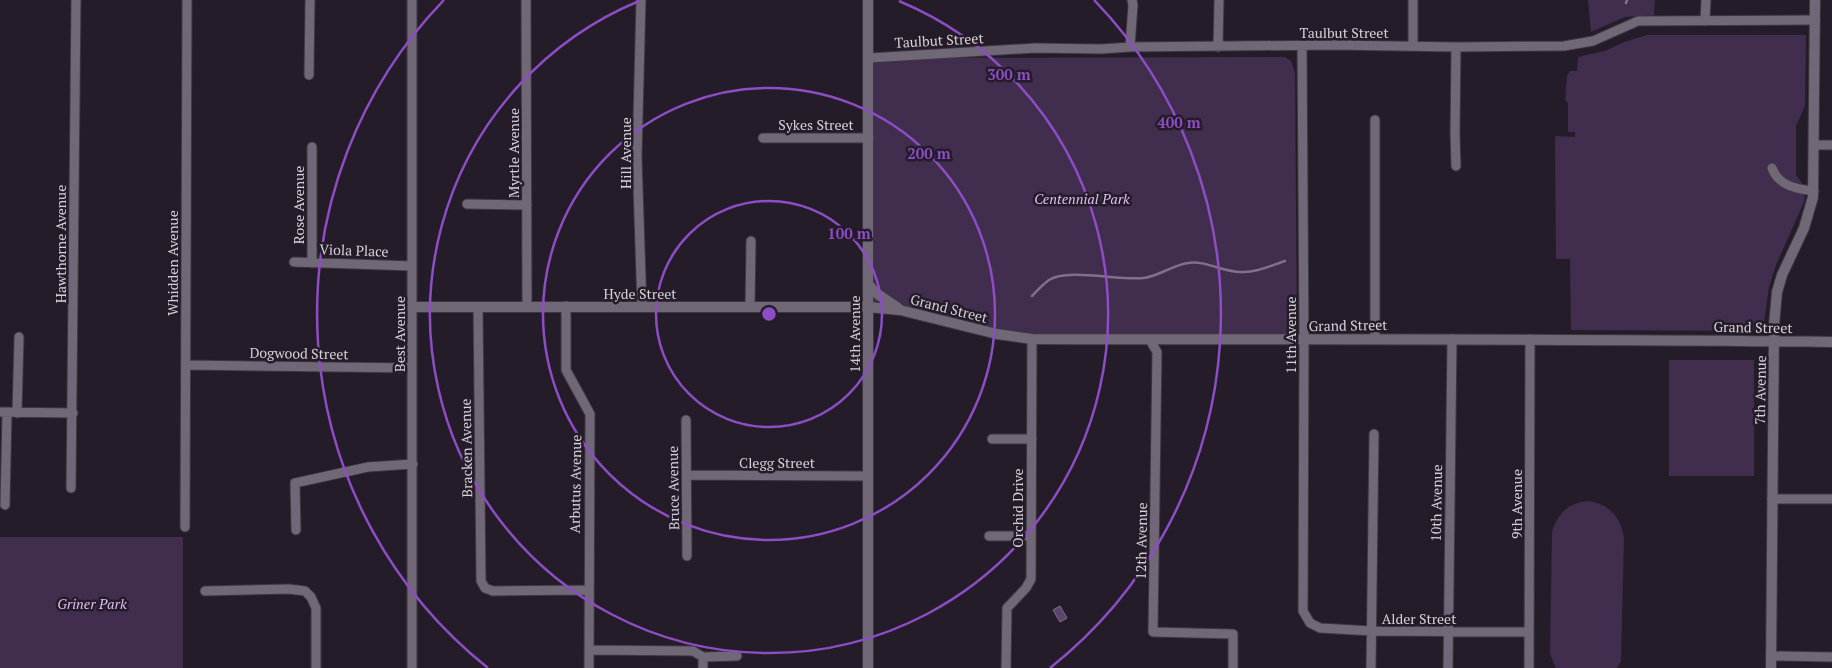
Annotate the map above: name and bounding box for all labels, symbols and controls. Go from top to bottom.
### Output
street label: Taulbut Street [1299,23,1389,42]
street label: Taulbut Street [894,28,985,52]
text: 300 m [987,64,1031,84]
street label: Myrtle Avenue [504,108,523,198]
text: 400 m [1157,112,1201,132]
street label: Sykes Street [778,115,855,134]
street label: Hill Avenue [616,117,635,189]
text: 200 m [907,143,951,163]
street label: Rose Avenue [289,166,308,244]
street label: Hawthorne Avenue [51,185,70,303]
park label: Centennial Park [1034,189,1130,208]
street label: Whidden Avenue [163,210,182,316]
text: 100 m [827,223,871,243]
street label: Viola Place [319,239,389,261]
street label: Hyde Street [604,284,677,303]
street label: Grand Street [908,289,990,327]
street label: 14th Avenue [845,295,864,373]
street label: Best Avenue [390,296,409,372]
street label: 11th Avenue [1281,296,1300,374]
centre of rings [760,305,778,323]
street label: Grand Street [1308,315,1388,335]
street label: Grand Street [1713,317,1793,337]
street label: Dogwood Street [249,343,349,363]
street label: 7th Avenue [1750,355,1770,425]
street label: Bracken Avenue [456,398,476,498]
street label: Arbutus Avenue [565,434,585,534]
street label: Bruce Avenue [663,446,683,530]
street label: Clegg Street [739,453,816,472]
street label: 10th Avenue [1426,464,1446,542]
street label: Orchid Drive [1008,468,1027,548]
street label: 9th Avenue [1507,469,1526,539]
street label: 12th Avenue [1131,502,1151,580]
park label: Griner Park [57,594,127,613]
street label: Alder Street [1382,609,1457,628]

